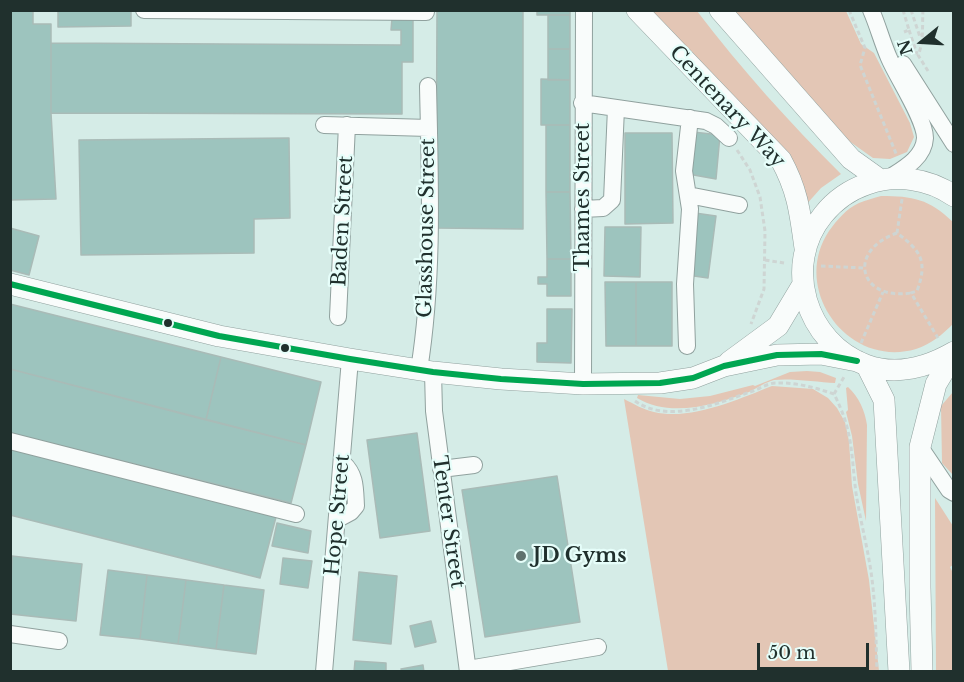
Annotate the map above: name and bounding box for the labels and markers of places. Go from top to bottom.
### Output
unlabelled marker [162,317,174,329]
unlabelled marker [279,342,291,354]
place label: JD Gyms [533,544,627,568]
marker: JD Gyms [514,549,528,563]

